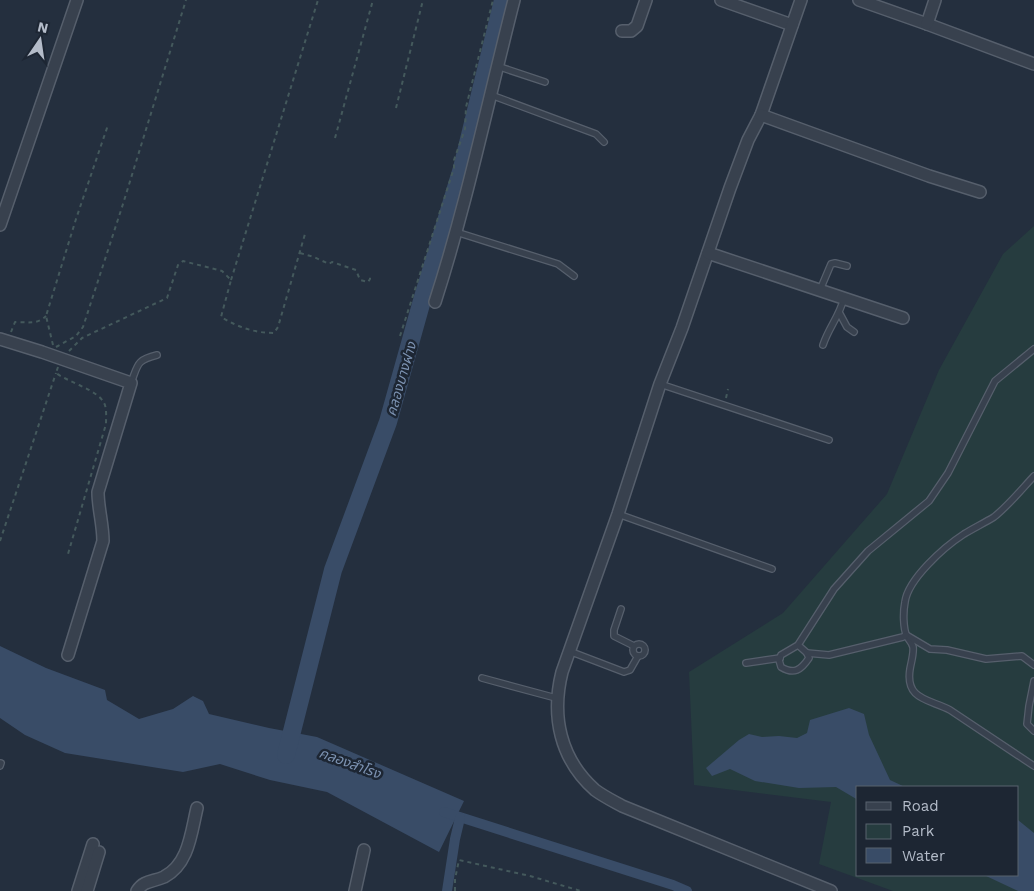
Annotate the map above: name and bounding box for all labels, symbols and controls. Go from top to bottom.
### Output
north arrow [15,15,65,65]
text: N [36,18,50,36]
water label: คลองบางฝาง [383,339,420,418]
water label: คลองสำโรง [317,744,384,782]
legend [856,786,1019,876]
text: Road [902,797,939,815]
text: Park [902,822,935,840]
text: Water [902,847,945,865]

